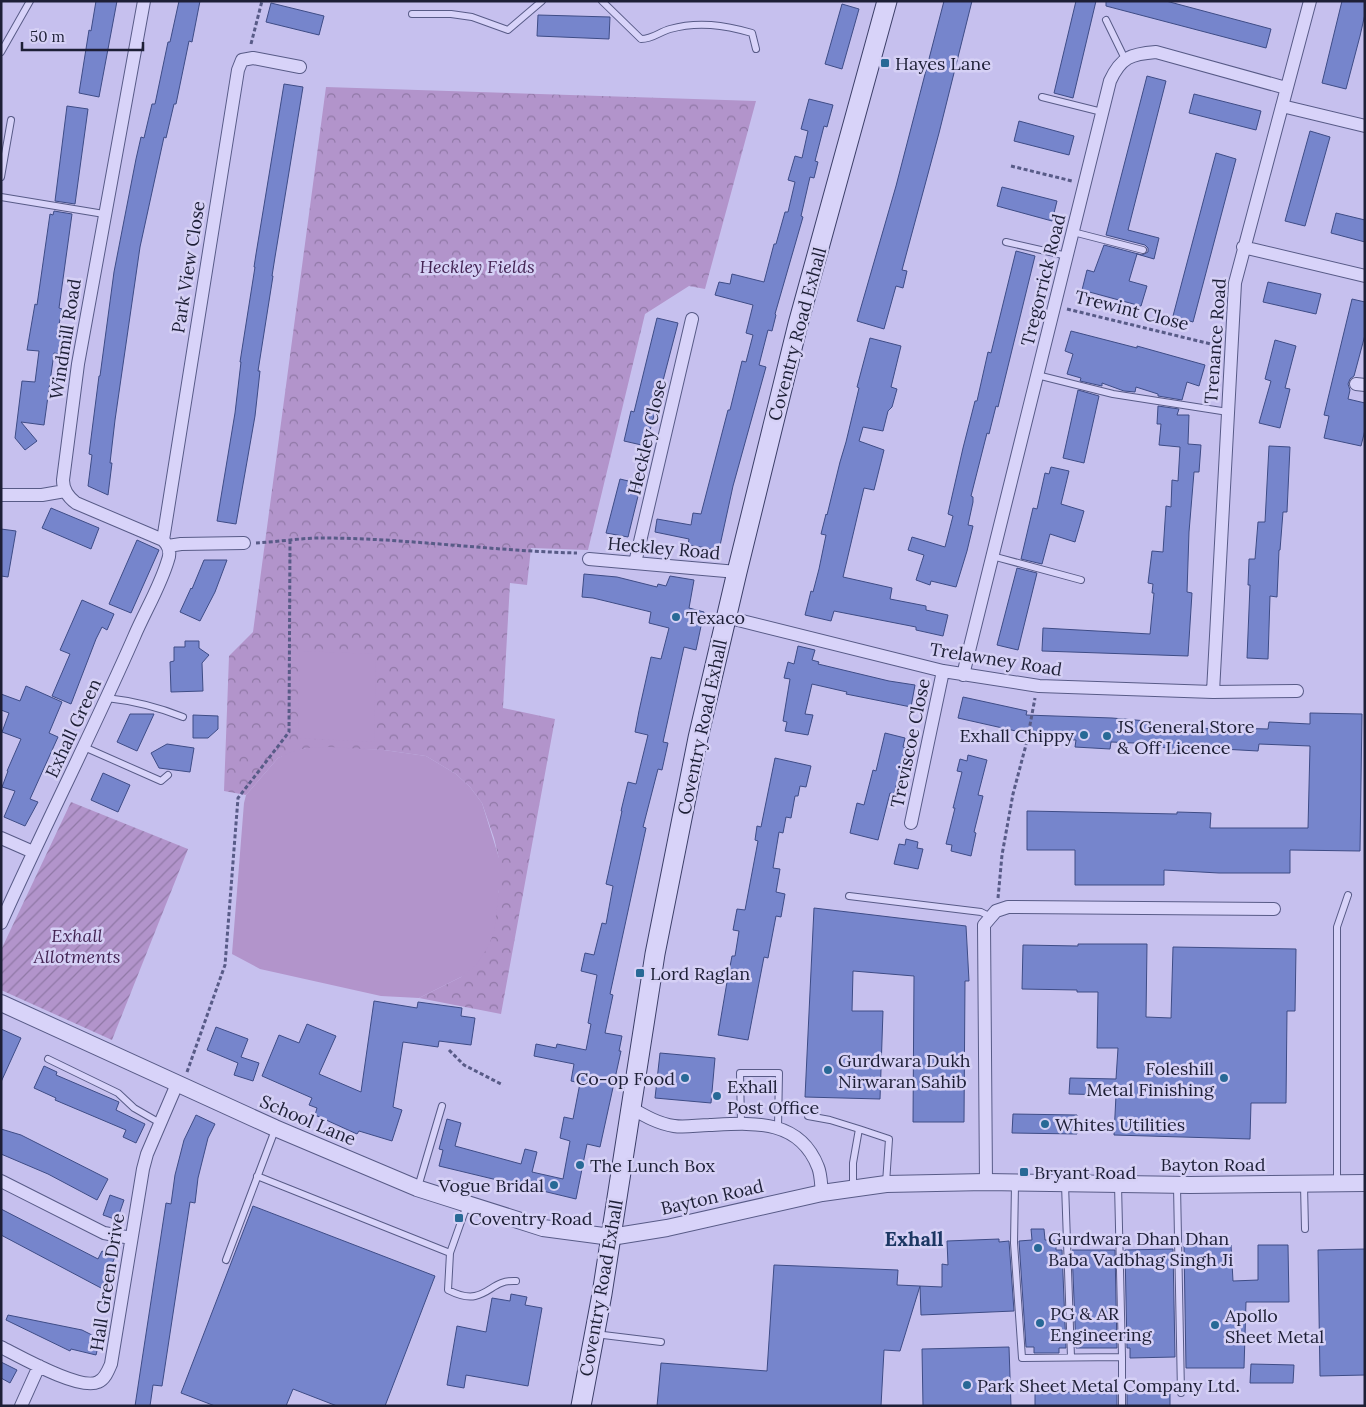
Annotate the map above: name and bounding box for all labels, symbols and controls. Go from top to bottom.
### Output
scale bar [22,20,144,52]
text: 50 m [30,27,65,46]
place label: Hayes Lane [895,52,991,75]
marker: Hayes Lane [879,57,891,69]
street label: Park View Close [166,199,210,335]
street label: Tregorrick Road [1015,211,1071,348]
street label: Coventry Road Exhall [763,245,831,423]
park label: Heckley Fields [419,255,535,278]
street label: Windmill Road [44,277,86,401]
street label: Trenance Road [1199,277,1231,404]
street label: Trewint Close [1073,285,1192,335]
street label: Heckley Close [623,377,671,497]
street label: Heckley Road [607,532,722,564]
place label: Texaco [686,606,745,629]
marker: Texaco [670,611,682,623]
street label: Coventry Road Exhall [672,637,732,817]
street label: Trelawney Road [928,637,1064,681]
street label: Exhall Green [40,675,106,781]
street label: Treviscoe Close [885,676,935,810]
place label: JS General Store & Off Licence [1116,715,1255,759]
place label: Exhall Chippy [959,724,1074,747]
marker: Exhall Chippy [1078,729,1090,741]
marker: JS General Store & Off Licence [1101,730,1113,742]
park label: Exhall Allotments [33,924,121,968]
place label: Lord Raglan [650,962,750,985]
marker: Lord Raglan [634,967,646,979]
place label: Gurdwara Dukh Nirwaran Sahib [838,1049,971,1093]
place label: Foleshill Metal Finishing [1086,1057,1215,1101]
marker: Gurdwara Dukh Nirwaran Sahib [822,1064,834,1076]
place label: Co-op Food [576,1067,675,1090]
marker: Co-op Food [679,1072,691,1084]
marker: Foleshill Metal Finishing [1218,1072,1230,1084]
place label: Exhall Post Office [727,1075,820,1119]
street label: School Lane [257,1089,360,1151]
marker: Exhall Post Office [711,1090,723,1102]
place label: Whites Utilities [1055,1113,1185,1136]
marker: Whites Utilities [1039,1118,1051,1130]
street label: Bayton Road [1161,1153,1266,1176]
place label: The Lunch Box [590,1154,716,1177]
marker: The Lunch Box [574,1159,586,1171]
place label: Bryant Road [1034,1161,1136,1184]
marker: Bryant Road [1018,1166,1030,1178]
place label: Vogue Bridal [437,1174,544,1197]
street label: Bayton Road [658,1174,766,1220]
marker: Vogue Bridal [548,1179,560,1191]
street label: Coventry Road Exhall [574,1198,628,1378]
place label: Coventry Road [469,1207,593,1230]
street label: Hall Green Drive [85,1211,129,1353]
marker: Coventry Road [453,1212,465,1224]
district label: Exhall [885,1226,943,1251]
place label: Gurdwara Dhan Dhan Baba Vadbhag Singh Ji [1048,1227,1233,1271]
marker: Gurdwara Dhan Dhan Baba Vadbhag Singh Ji [1032,1242,1044,1254]
place label: PG & AR Engineering [1050,1302,1153,1346]
place label: Apollo Sheet Metal [1224,1304,1324,1348]
marker: PG & AR Engineering [1034,1317,1046,1329]
marker: Apollo Sheet Metal [1209,1319,1221,1331]
place label: Park Sheet Metal Company Ltd. [977,1374,1240,1397]
marker: Park Sheet Metal Company Ltd. [961,1379,973,1391]

